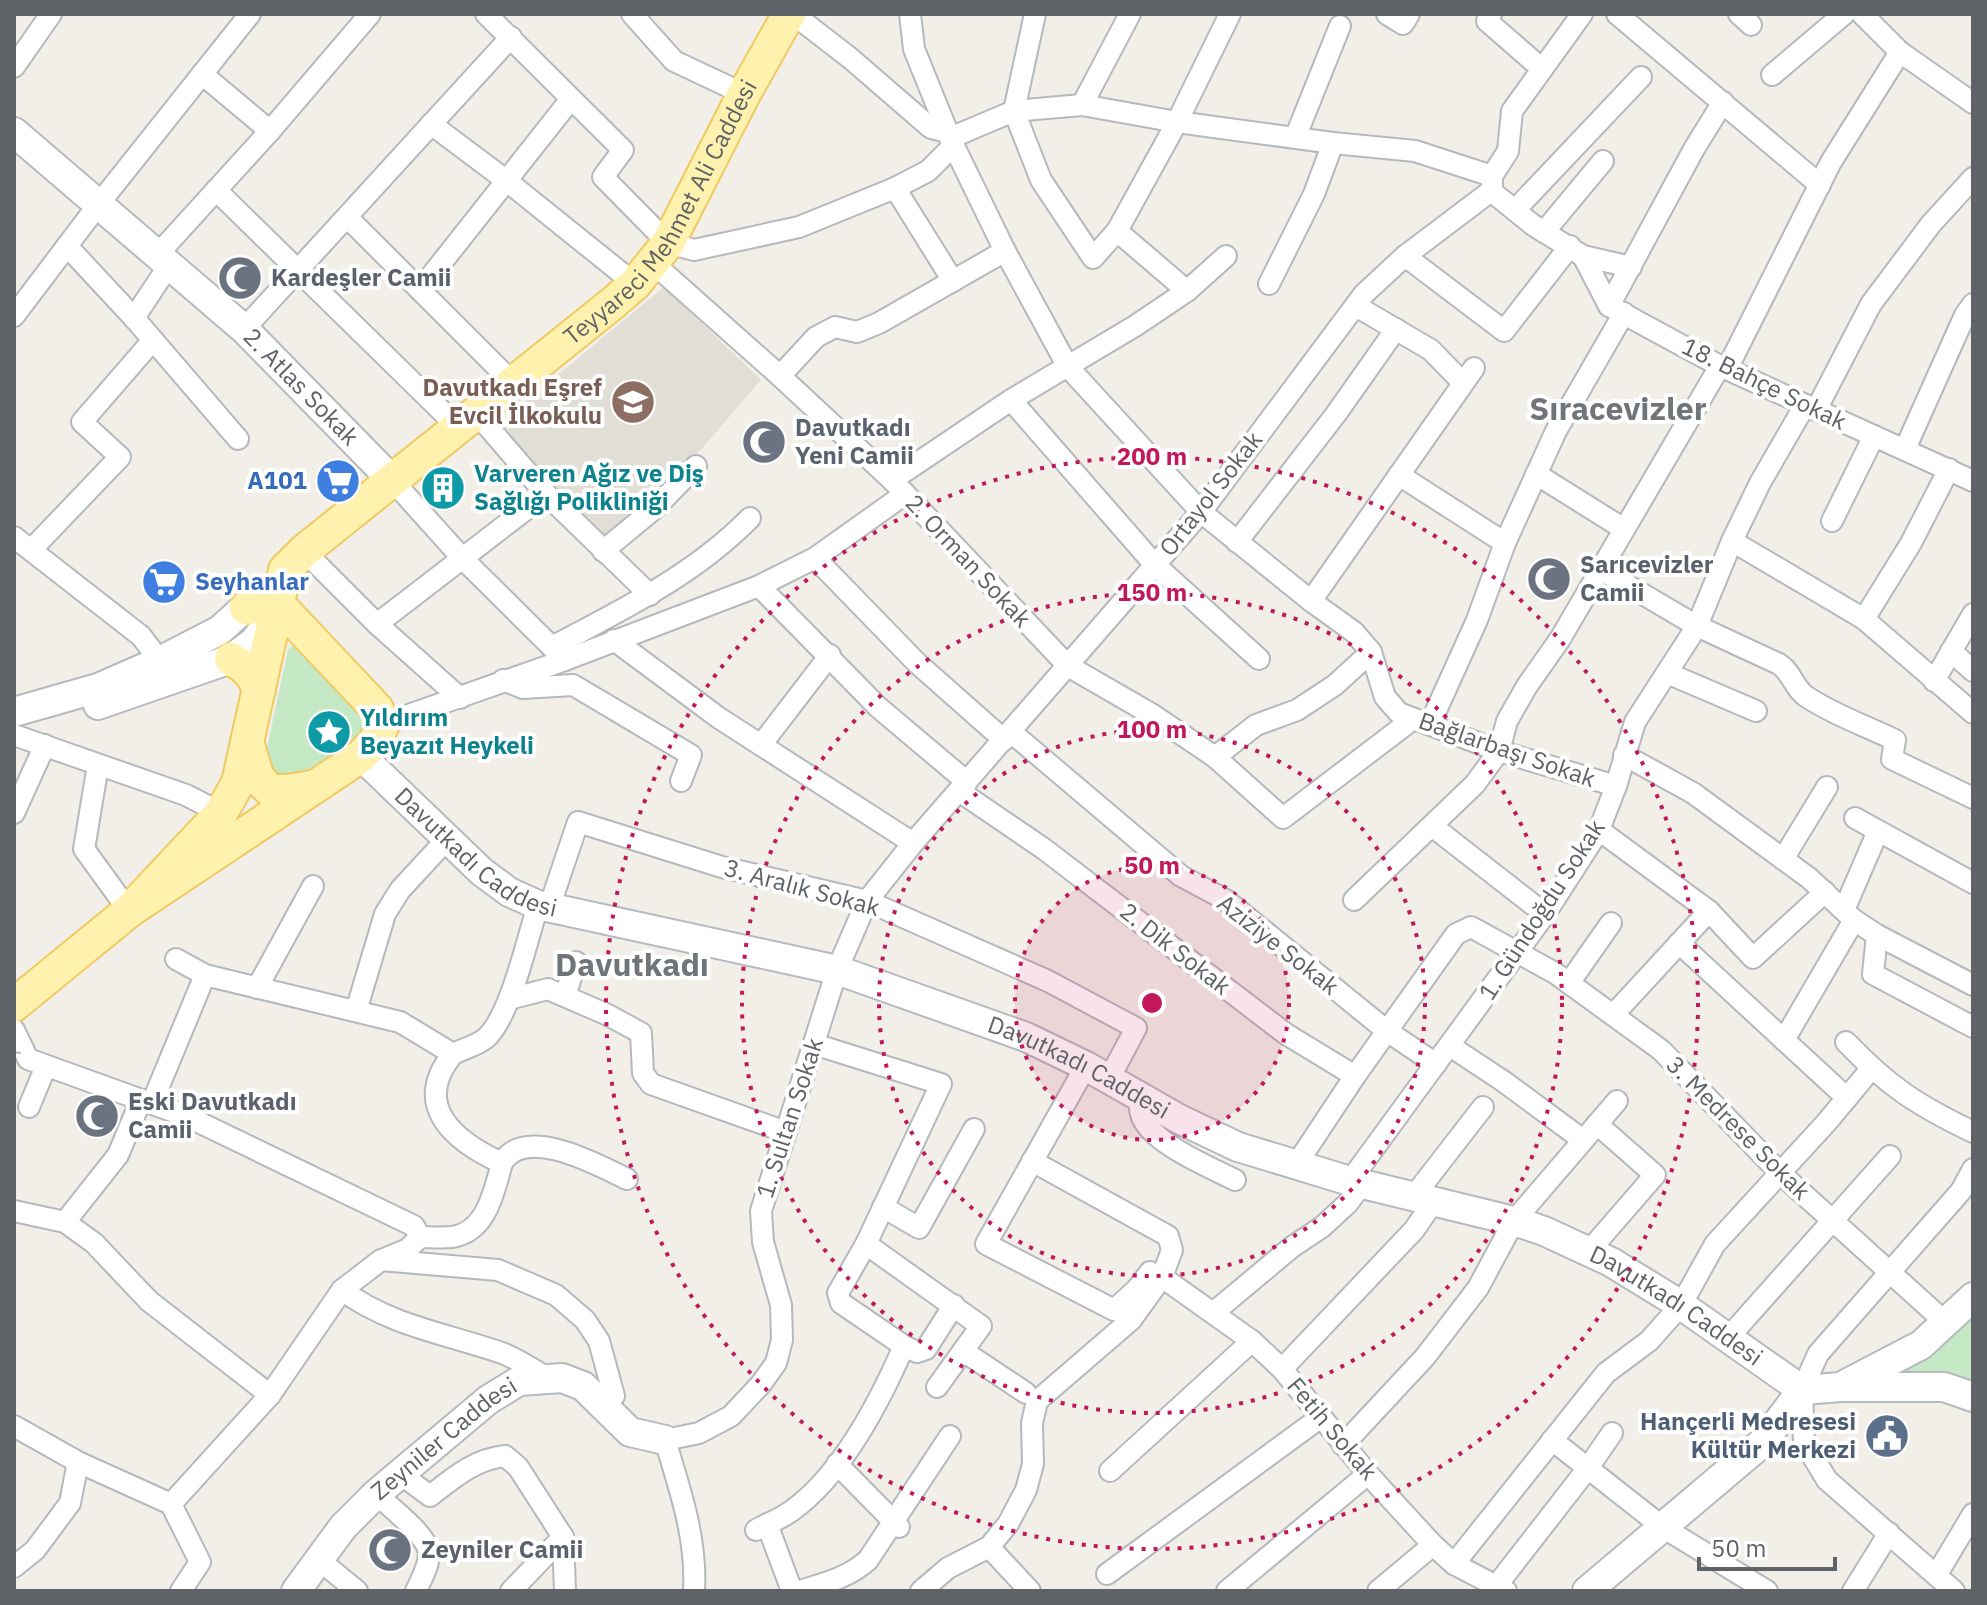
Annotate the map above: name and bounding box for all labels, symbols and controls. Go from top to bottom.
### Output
street label: Teyyareci Mehmet Ali Caddesi [556,74,764,352]
mosque icon: Kardeşler Camii [216,254,264,302]
place label: Kardeşler Camii [271,261,451,293]
street label: 2. Atlas Sokak [237,321,367,452]
street label: 18. Bahçe Sokak [1677,329,1852,437]
place label: Davutkadı Eşref Evcil İlkokulu [422,371,602,431]
school or university icon: Davutkadı Eşref Evcil İlkokulu [609,378,657,426]
district label: Sıracevizler [1529,387,1707,429]
place label: Davutkadı Yeni Camii [795,411,914,471]
mosque icon: Davutkadı Yeni Camii [740,418,788,466]
street label: Ortayol Sokak [1151,424,1269,562]
text: 200 m [1117,440,1187,472]
supermarket icon: A101 [314,457,362,505]
place label: Varveren Ağız ve Diş Sağlığı Polikliniği [474,457,704,517]
place label: A101 [247,464,307,496]
building icon: Varveren Ağız ve Diş Sağlığı Polikliniği [419,464,467,512]
street label: 2. Orman Sokak [899,487,1039,634]
place label: Sarıcevizler Camii [1580,548,1714,608]
mosque icon: Sarıcevizler Camii [1525,555,1573,603]
supermarket icon: Seyhanlar [140,558,188,606]
place label: Seyhanlar [195,565,309,597]
text: 150 m [1117,576,1187,608]
place label: Yıldırım Beyazıt Heykeli [360,701,534,761]
street label: Bağlarbaşı Sokak [1415,704,1600,794]
place icon: Yıldırım Beyazıt Heykeli [305,708,353,756]
text: 100 m [1117,713,1187,745]
street label: Davutkadı Caddesi [388,780,560,924]
street label: 1. Gündoğdu Sokak [1471,813,1612,1006]
text: 50 m [1124,849,1180,881]
street label: 3. Aralık Sokak [721,851,884,923]
street label: Aziziye Sokak [1211,887,1346,1002]
street label: 2. Dik Sokak [1114,895,1238,1002]
district label: Davutkadı [555,943,709,985]
centre of rings [1138,989,1166,1017]
street label: Davutkadı Caddesi [984,1008,1176,1126]
street label: 1. Sultan Sokak [748,1033,830,1202]
street label: 3. Medrese Sokak [1660,1048,1818,1206]
place label: Eski Davutkadı Camii [128,1085,297,1145]
mosque icon: Eski Davutkadı Camii [73,1092,121,1140]
street label: Davutkadı Caddesi [1585,1237,1769,1372]
street label: Zeyniler Caddesi [364,1369,523,1507]
street label: Fetih Sokak [1280,1370,1385,1487]
place label: Hançerli Medresesi Kültür Merkezi [1640,1405,1856,1465]
public building icon: Hançerli Medresesi Kültür Merkezi [1863,1412,1911,1460]
scale bar [1699,1521,1835,1571]
mosque icon: Zeyniler Camii [366,1526,414,1574]
text: 50 m [1711,1532,1766,1564]
place label: Zeyniler Camii [421,1533,583,1565]

